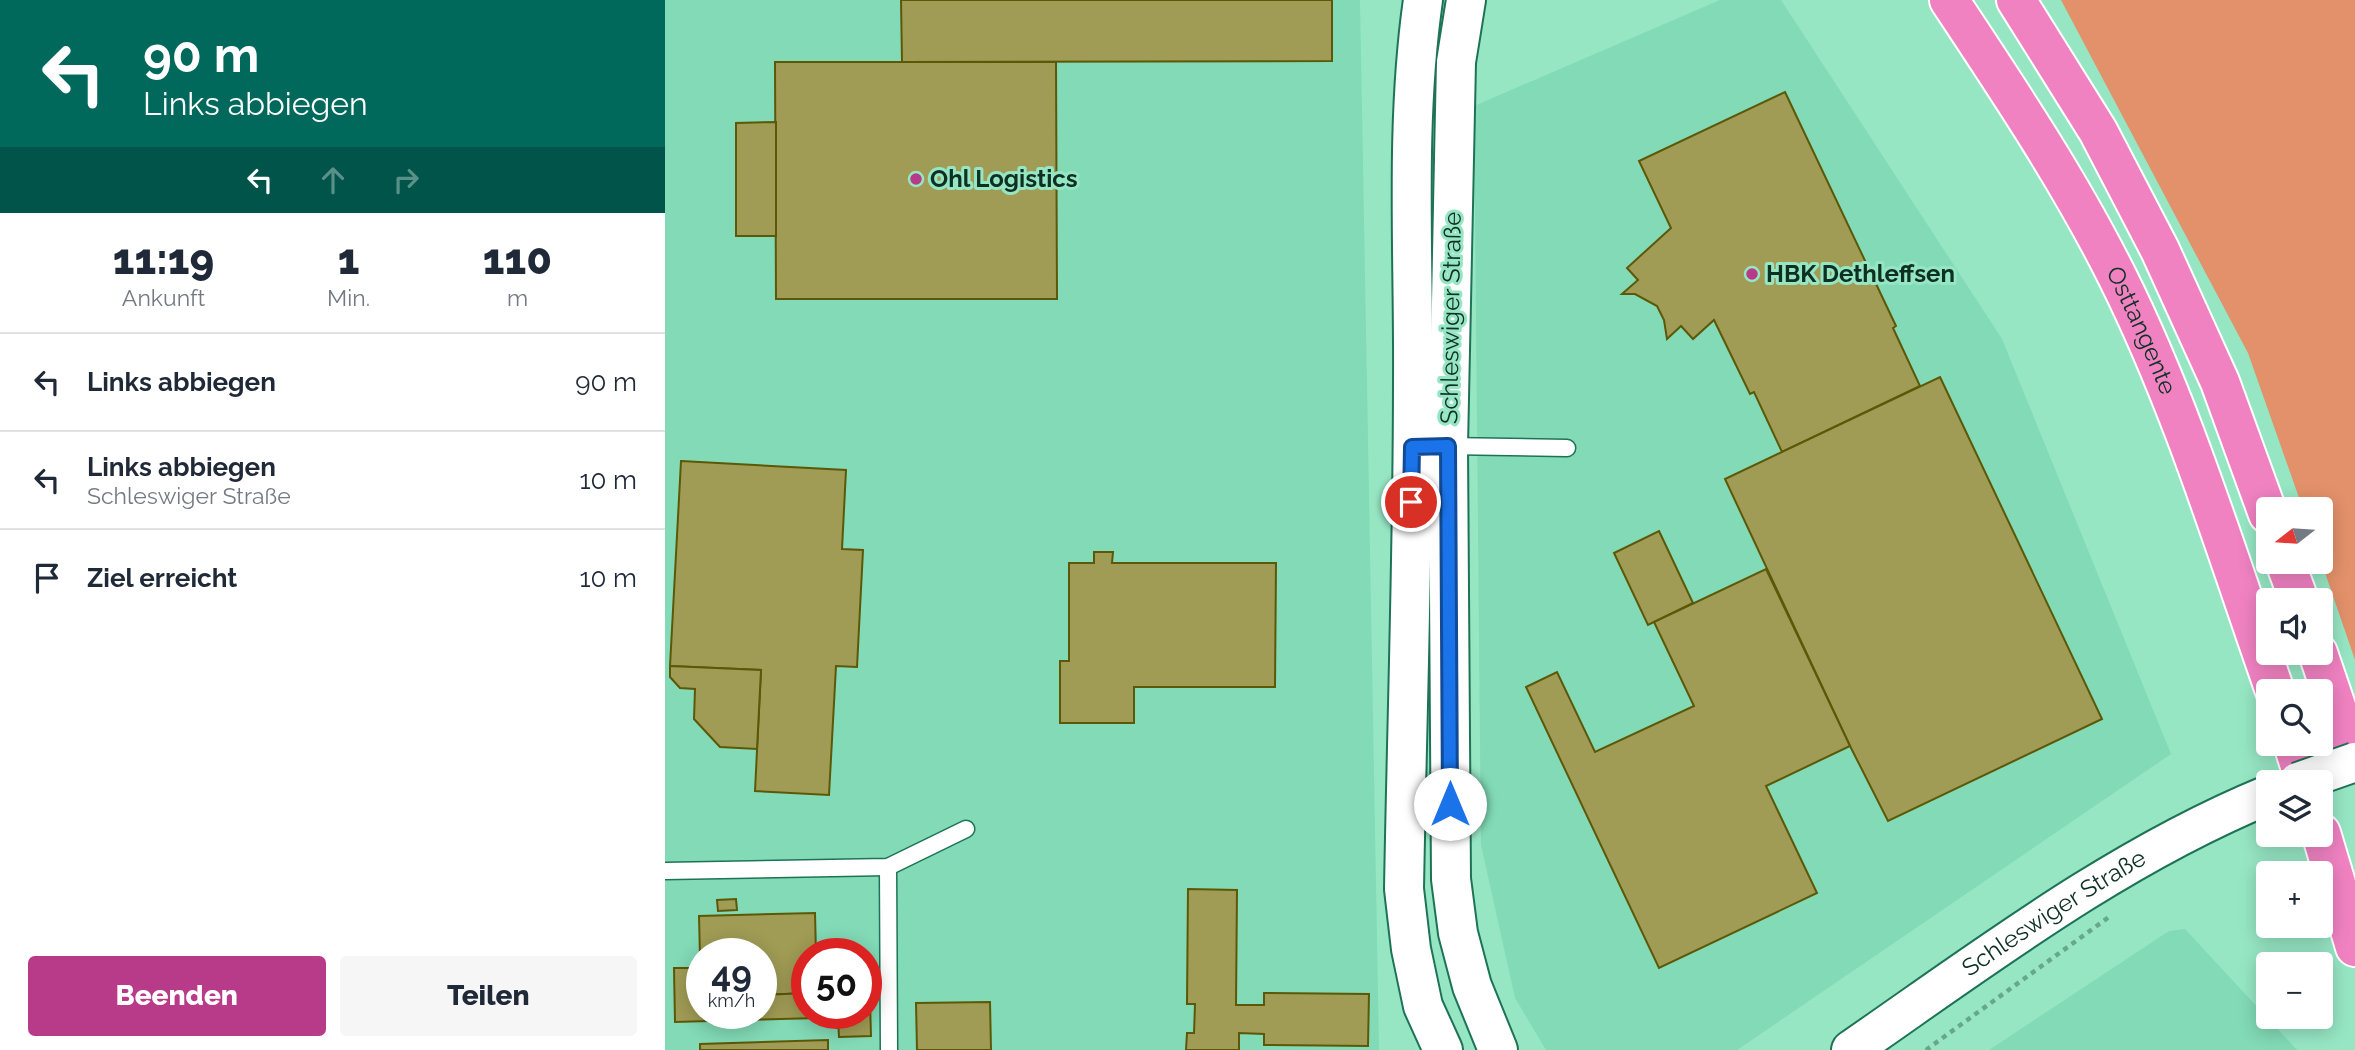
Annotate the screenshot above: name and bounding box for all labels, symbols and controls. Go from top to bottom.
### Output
text: 90 m [143,26,259,83]
icon: left [28,28,119,119]
text: Links abbiegen [143,85,368,122]
icon: left [241,161,279,199]
icon: ahead [314,161,352,199]
icon: right [387,161,425,199]
place label: Ohl Logistics [930,164,1078,193]
marker: Ohl Logistics [908,171,924,187]
street label: Schleswiger Straße [1434,211,1467,424]
text: 11:19 [113,235,214,284]
text: 1 [338,235,359,284]
text: 110 [483,235,552,284]
place label: HBK Dethleffsen [1766,259,1955,288]
street label: Osttangente [2100,261,2183,399]
marker: HBK Dethleffsen [1744,266,1760,282]
text: Ankunft [122,284,205,311]
text: Min. [327,284,370,311]
text: m [507,284,528,311]
icon: left [28,363,66,401]
text: Links abbiegen [87,367,276,397]
text: 90 m [575,367,637,397]
text: Links abbiegen [87,452,276,482]
icon: left [28,461,66,499]
text: 10 m [579,465,637,495]
pin [1381,472,1441,532]
text: Schleswiger Straße [87,482,291,509]
icon: arrive [1392,483,1430,521]
north arrow [2256,497,2333,574]
map controls [2256,497,2333,1029]
icon: arrive [28,559,66,597]
text: Ziel erreicht [87,563,237,593]
text: 10 m [579,563,637,593]
button: sound [2256,588,2333,665]
button: search [2256,679,2333,756]
position arrow [1413,767,1487,841]
button: layers [2256,770,2333,847]
street label: Schleswiger Straße [1956,843,2151,982]
button: + [2256,861,2333,938]
speed limit sign: 50 [791,938,882,1029]
button: − [2256,952,2333,1029]
text: 49 [711,954,752,995]
button: Beenden [28,956,326,1036]
button: Teilen [340,956,637,1036]
text: km/h [708,990,755,1011]

